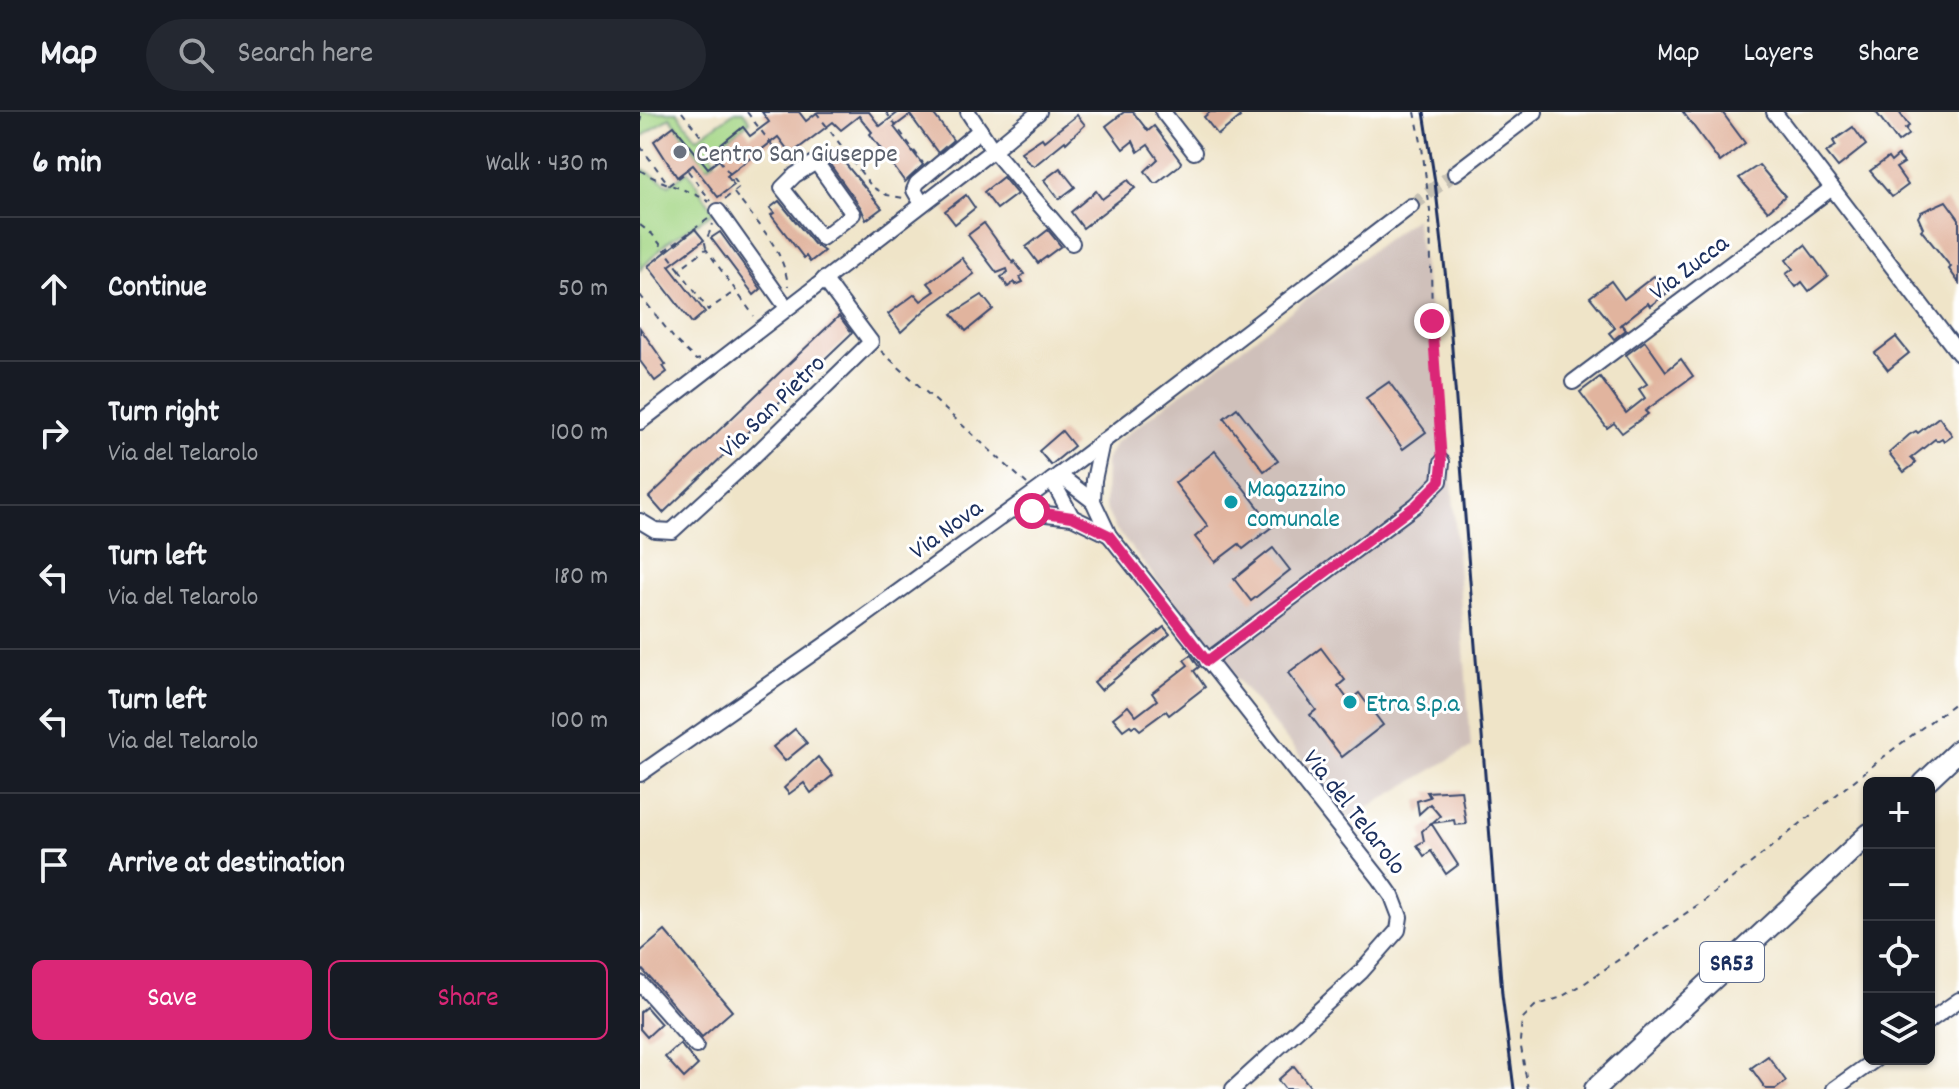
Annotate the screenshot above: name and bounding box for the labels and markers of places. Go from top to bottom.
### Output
place label: Centro San Giuseppe [696,137,898,174]
marker: Centro San Giuseppe [671,143,689,161]
place label: Magazzino comunale [1247,472,1346,539]
marker: Magazzino comunale [1222,493,1240,511]
place label: Etra S.p.a [1366,687,1460,724]
marker: Etra S.p.a [1341,693,1359,711]

